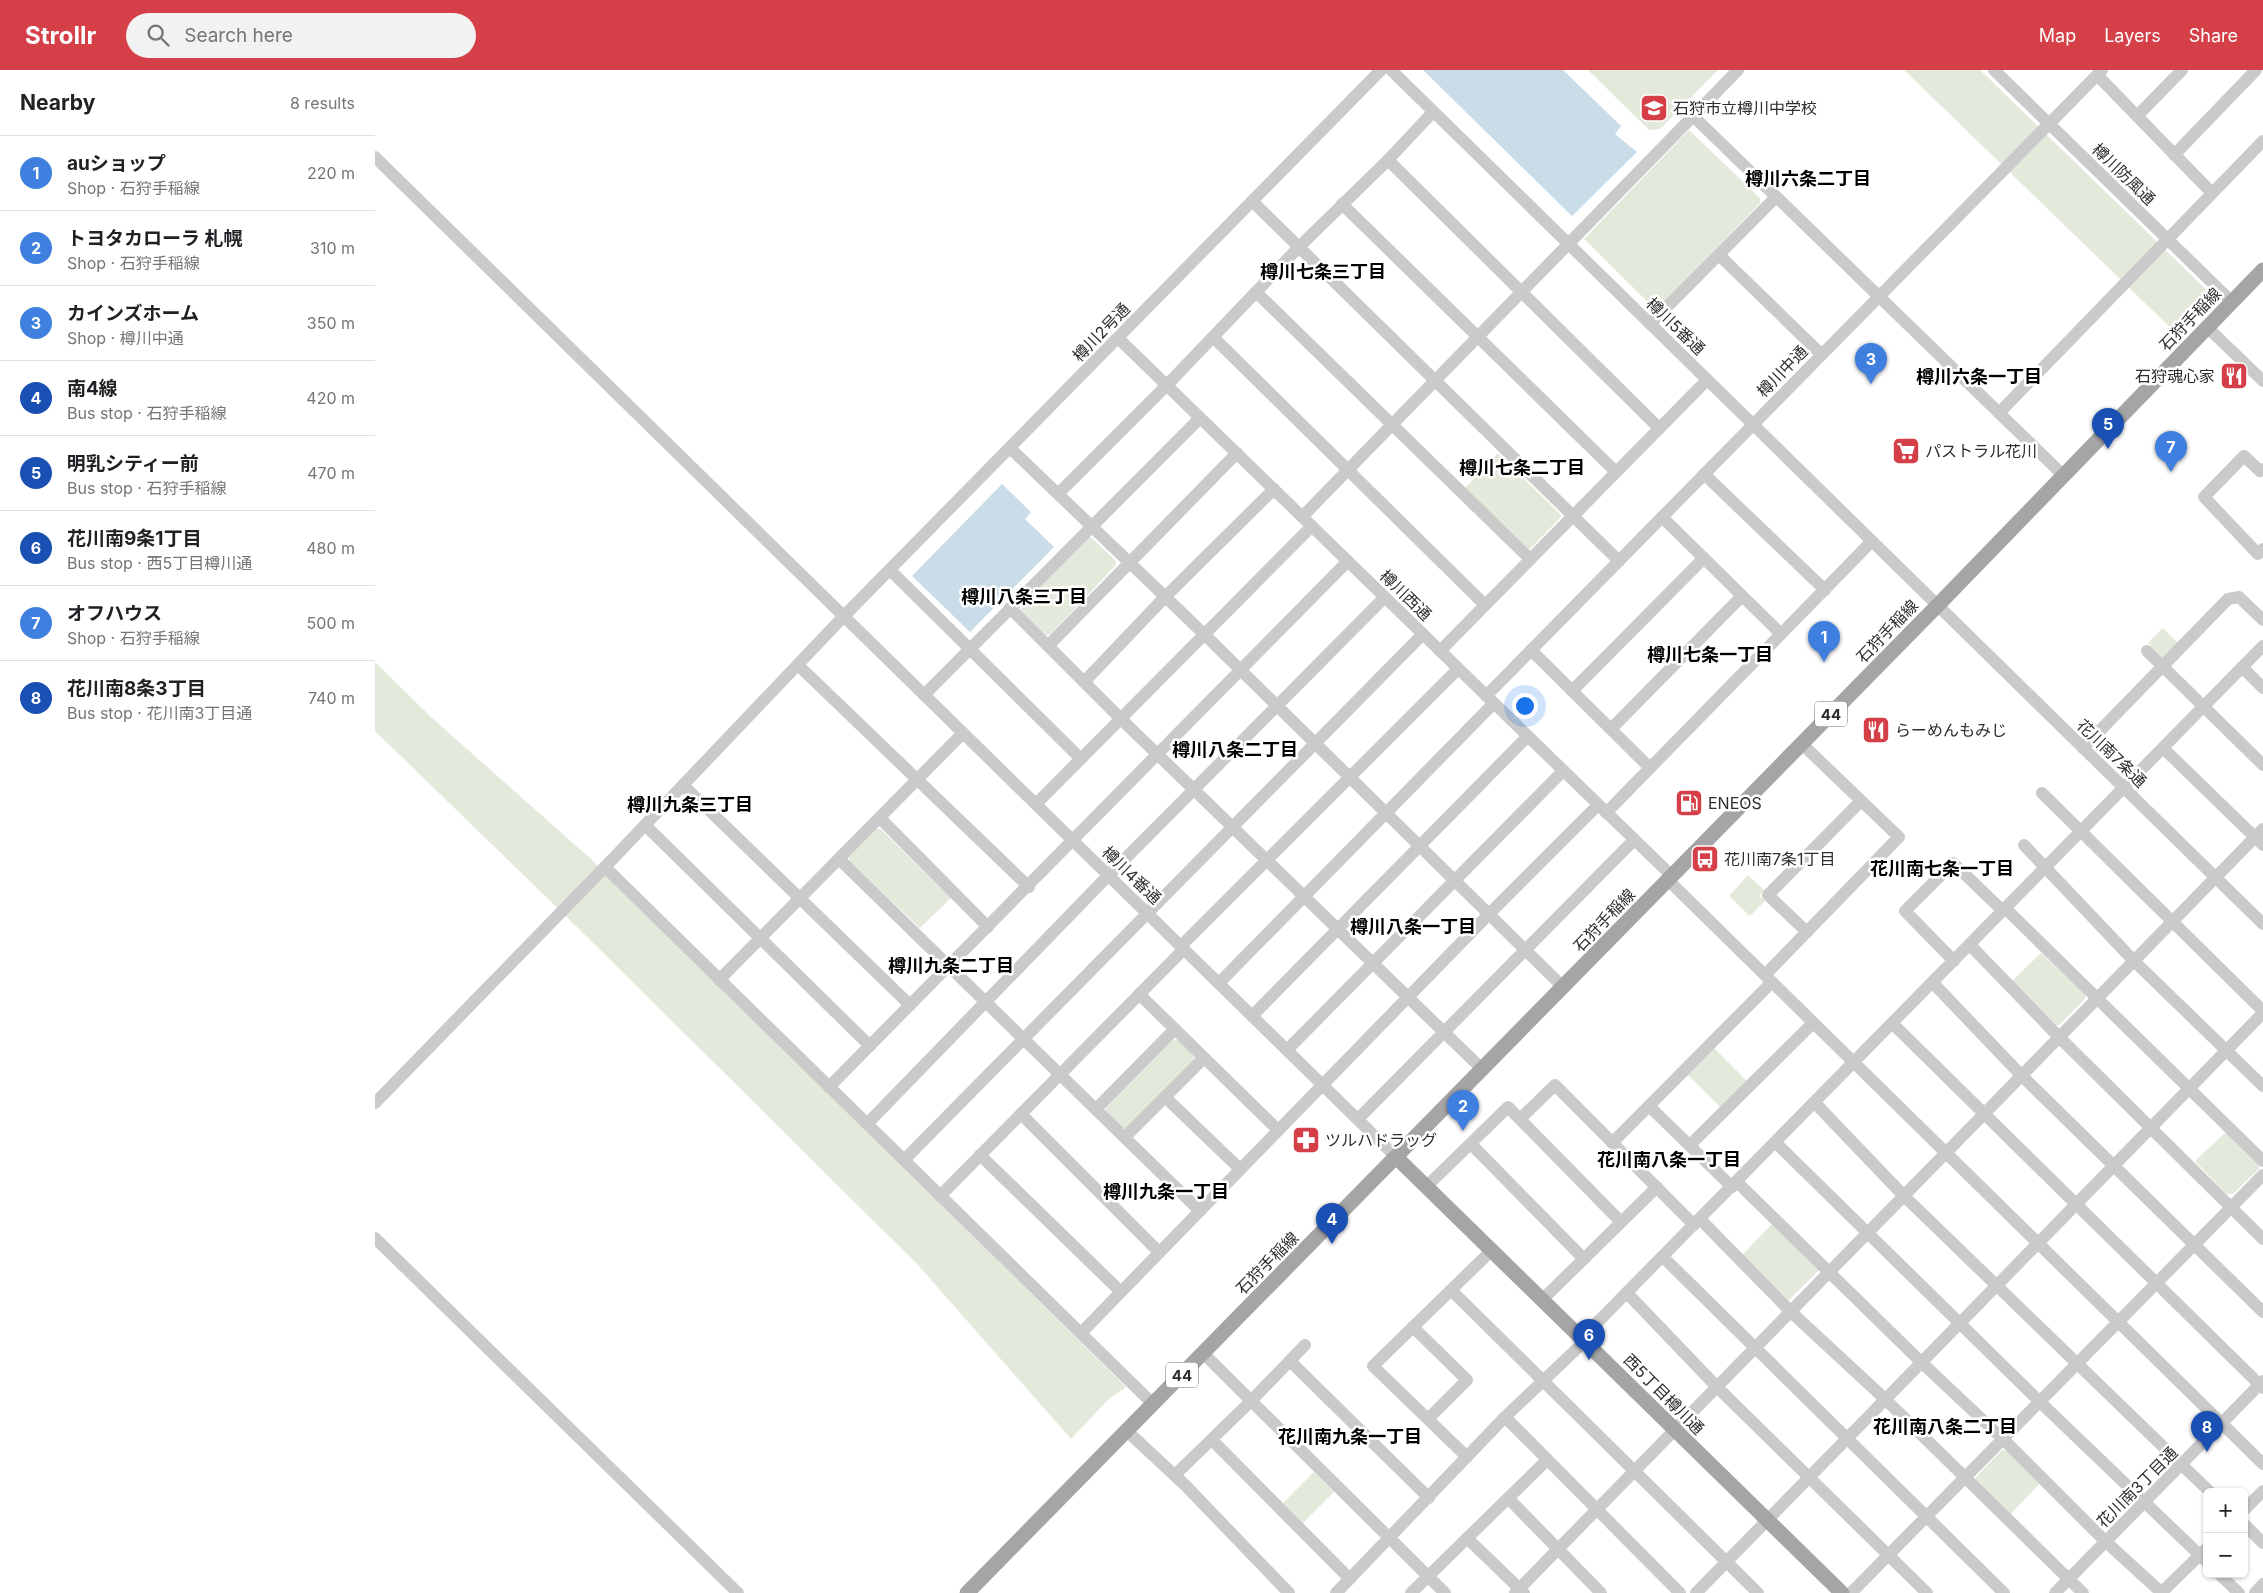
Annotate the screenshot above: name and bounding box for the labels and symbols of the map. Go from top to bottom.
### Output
school or university icon: 石狩市立樽川中学校 [1639,93,1669,123]
place label: 石狩市立樽川中学校 [1673,98,1817,118]
street label: 樽川防風通 [2088,139,2160,209]
district label: 樽川六条二丁目 [1745,168,1871,189]
district label: 樽川七条三丁目 [1260,261,1386,282]
street label: 石狩手稲線 [2155,283,2225,355]
street label: 樽川5番通 [1643,293,1709,359]
street label: 樽川2号通 [1068,299,1134,365]
street label: 樽川中通 [1753,341,1811,401]
pin: 3 [1855,343,1887,384]
restaurant icon: 石狩魂心家 [2219,361,2249,391]
district label: 樽川六条一丁目 [1916,366,2042,387]
place label: 石狩魂心家 [2135,366,2215,386]
pin: 5 [2092,408,2124,449]
pin: 7 [2155,431,2187,472]
supermarket icon: パストラル花川 [1891,436,1921,466]
place label: パストラル花川 [1925,441,2037,461]
district label: 樽川七条二丁目 [1459,457,1585,478]
street label: 樽川西通 [1376,566,1436,624]
district label: 樽川八条三丁目 [961,586,1087,607]
street label: 石狩手稲線 [1852,595,1922,667]
pin: 1 [1808,621,1840,662]
district label: 樽川七条一丁目 [1647,644,1773,665]
your location [1512,693,1538,719]
road number: 44 [1815,702,1847,726]
restaurant icon: らーめんもみじ [1861,715,1891,745]
street label: 花川南7条通 [2073,715,2151,791]
place label: らーめんもみじ [1895,720,2007,740]
district label: 樽川八条二丁目 [1172,739,1298,760]
fuel station icon: ENEOS [1674,788,1704,818]
place label: ENEOS [1708,793,1762,813]
district label: 樽川九条三丁目 [627,794,753,815]
street label: 樽川4番通 [1098,842,1166,908]
bus stop icon: 花川南7条1丁目 [1690,844,1720,874]
place label: 花川南7条1丁目 [1724,849,1836,869]
district label: 花川南七条一丁目 [1870,858,2014,879]
street label: 石狩手稲線 [1569,884,1639,956]
district label: 樽川八条一丁目 [1350,916,1476,937]
district label: 樽川九条二丁目 [888,955,1014,976]
pin: 2 [1447,1090,1479,1131]
pharmacy icon: ツルハドラッグ [1291,1125,1321,1155]
place label: ツルハドラッグ [1325,1130,1437,1150]
district label: 花川南八条一丁目 [1597,1149,1741,1170]
district label: 樽川九条一丁目 [1103,1181,1229,1202]
pin: 4 [1316,1203,1348,1244]
street label: 石狩手稲線 [1232,1228,1302,1298]
pin: 6 [1573,1319,1605,1360]
street label: 西5丁目樽川通 [1620,1350,1708,1438]
road number: 44 [1166,1362,1198,1388]
pin: 8 [2191,1411,2223,1452]
district label: 花川南八条二丁目 [1873,1416,2017,1437]
district label: 花川南九条一丁目 [1278,1426,1422,1447]
street label: 花川南3丁目通 [2092,1442,2182,1532]

